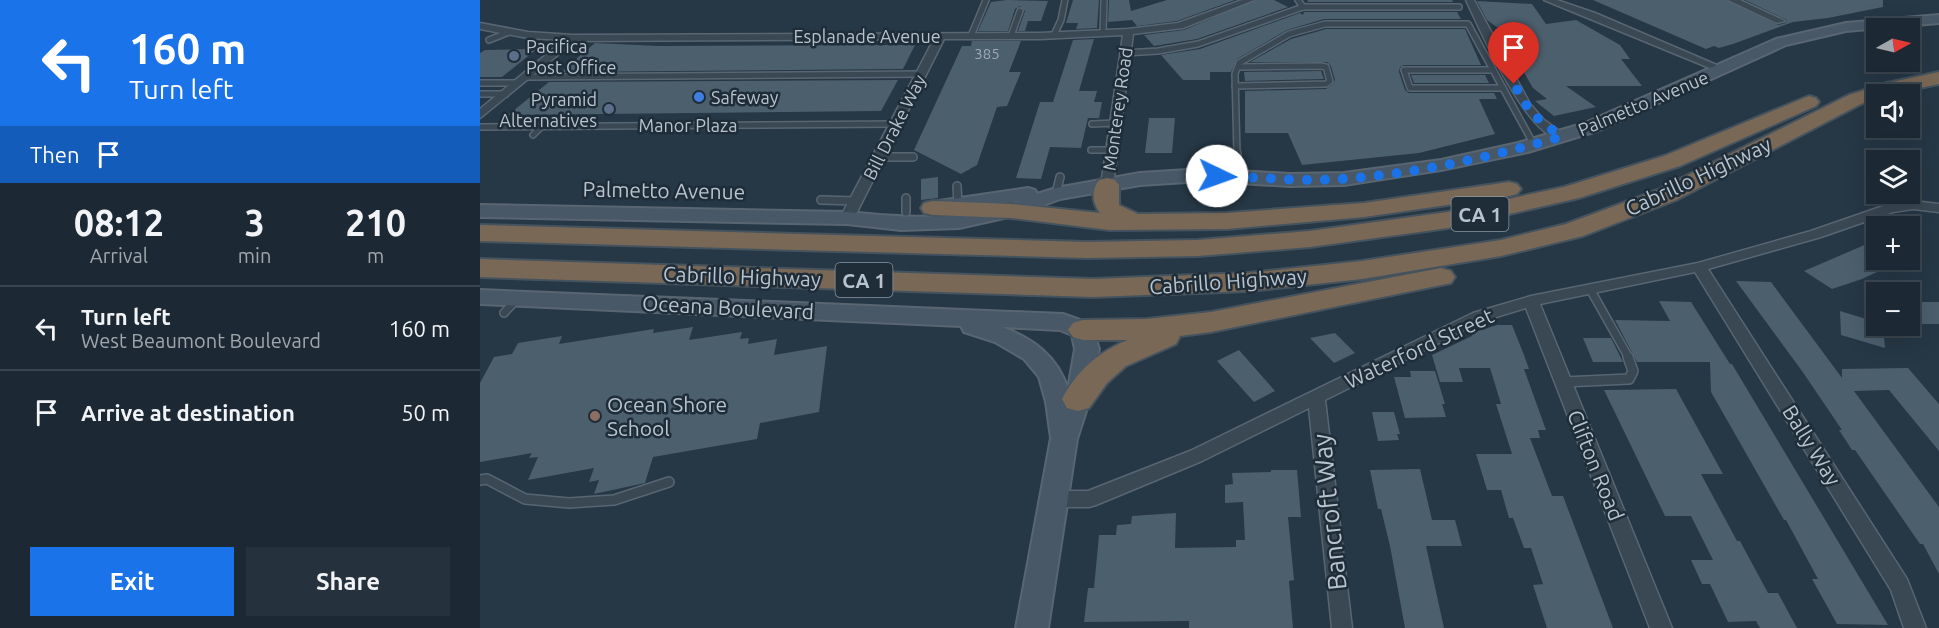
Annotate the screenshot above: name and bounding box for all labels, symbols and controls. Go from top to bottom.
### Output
north arrow [1866,18,1920,72]
map controls [1866,18,1920,336]
pin [1488,22,1539,84]
icon: left [30,24,108,102]
text: 160 m [129,25,246,72]
street label: Esplanade Avenue [793,26,941,46]
icon: arrive [1497,31,1530,64]
place label: Pacifica Post Office [526,36,616,77]
house number: 385 [974,45,1000,62]
street label: Monterey Road [1098,46,1136,172]
marker: Pacifica Post Office [507,49,521,63]
street label: Palmetto Avenue [1575,67,1711,139]
street label: Bill Drake Way [859,71,929,183]
text: Turn left [129,74,233,104]
button: sound [1866,84,1920,138]
place label: Safeway [711,87,779,107]
place label: Pyramid Alternatives [499,89,597,130]
marker: Safeway [692,90,706,104]
marker: Pyramid Alternatives [602,102,616,116]
street label: Manor Plaza [639,115,737,135]
street label: Cabrillo Highway [1621,132,1775,220]
icon: arrive [92,138,125,171]
text: Then [30,142,80,167]
position arrow [1185,144,1249,208]
button: layers [1866,150,1920,204]
street label: Palmetto Avenue [582,177,746,203]
road number: CA 1 [1452,197,1508,231]
text: 08:12 [74,202,164,243]
text: 3 [244,202,265,243]
text: 210 [345,202,406,243]
button: + [1866,216,1920,270]
text: Arrival [90,244,148,267]
text: min [238,244,271,267]
text: m [367,244,384,267]
street label: Cabrillo Highway [663,261,821,291]
road number: CA 1 [836,263,892,297]
street label: Cabrillo Highway [1148,264,1308,298]
button: − [1866,282,1920,336]
street label: Oceana Boulevard [642,291,814,323]
street label: Waterford Street [1341,303,1497,393]
text: Turn left [81,304,171,329]
icon: left [30,312,63,345]
text: 160 m [389,316,450,341]
text: West Beaumont Boulevard [81,329,321,352]
place label: Ocean Shore School [607,392,727,440]
icon: arrive [30,396,63,429]
text: Arrive at destination [81,400,295,425]
text: 50 m [401,400,450,425]
street label: Bally Way [1778,400,1846,490]
street label: Clifton Road [1563,406,1629,524]
marker: Ocean Shore School [588,409,602,423]
street label: Bancroft Way [1306,432,1352,592]
button: Exit [30,547,234,616]
button: Share [246,547,450,616]

